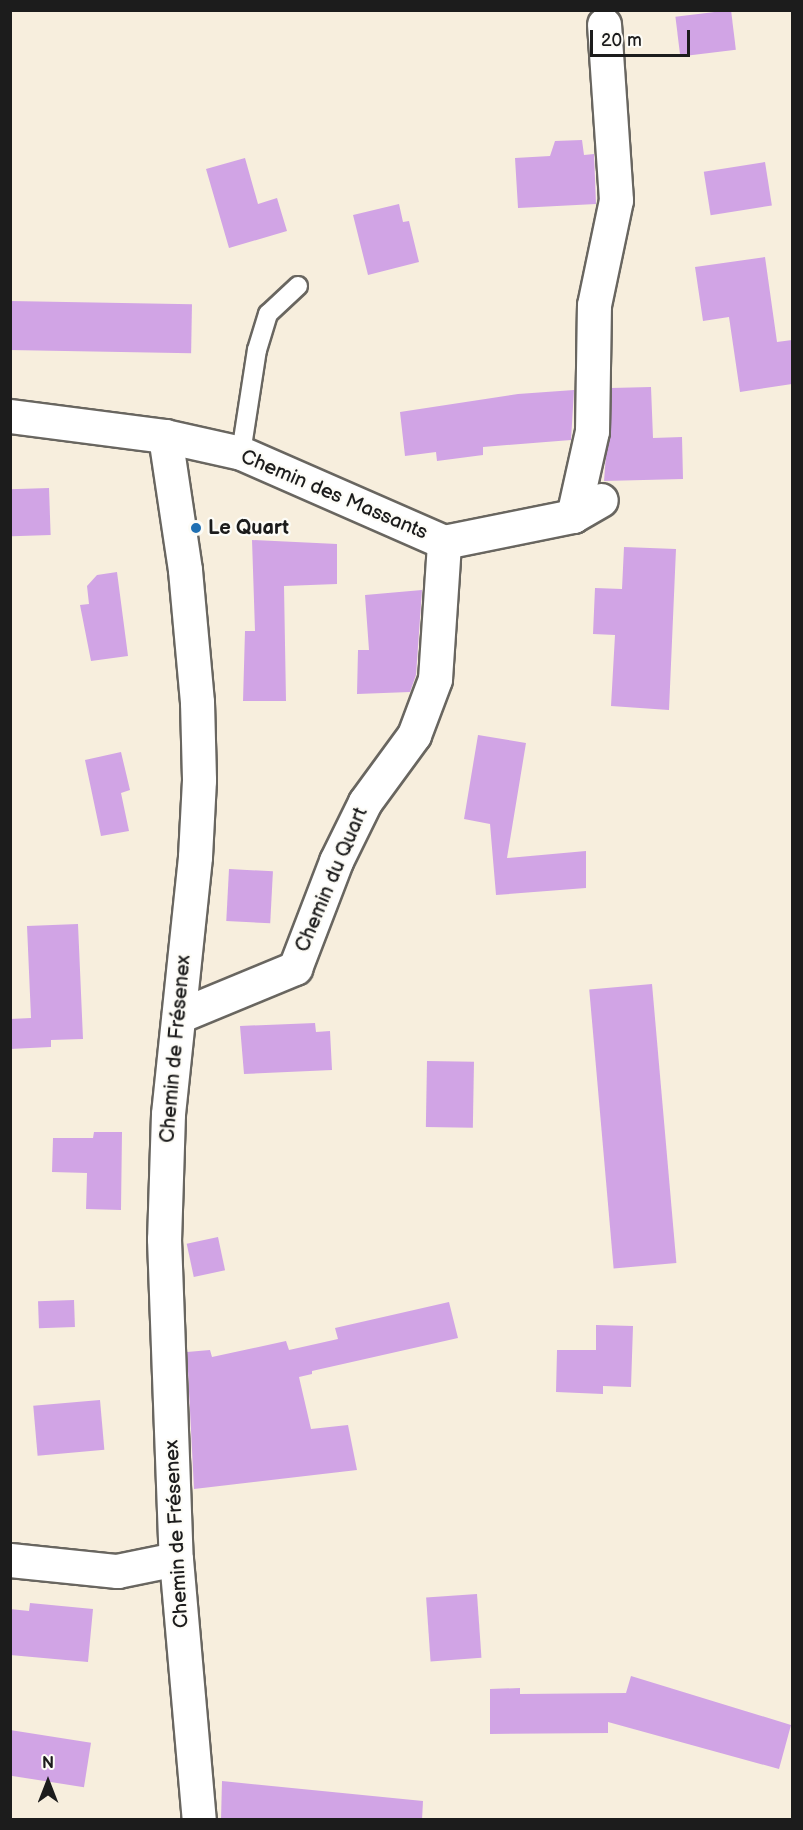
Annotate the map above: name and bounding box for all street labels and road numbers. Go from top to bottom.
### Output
street label: Chemin des Massants [237,445,431,545]
street label: Chemin du Quart [291,804,373,956]
street label: Chemin de Frésenex [156,954,196,1144]
street label: Chemin de Frésenex [160,1439,194,1629]

